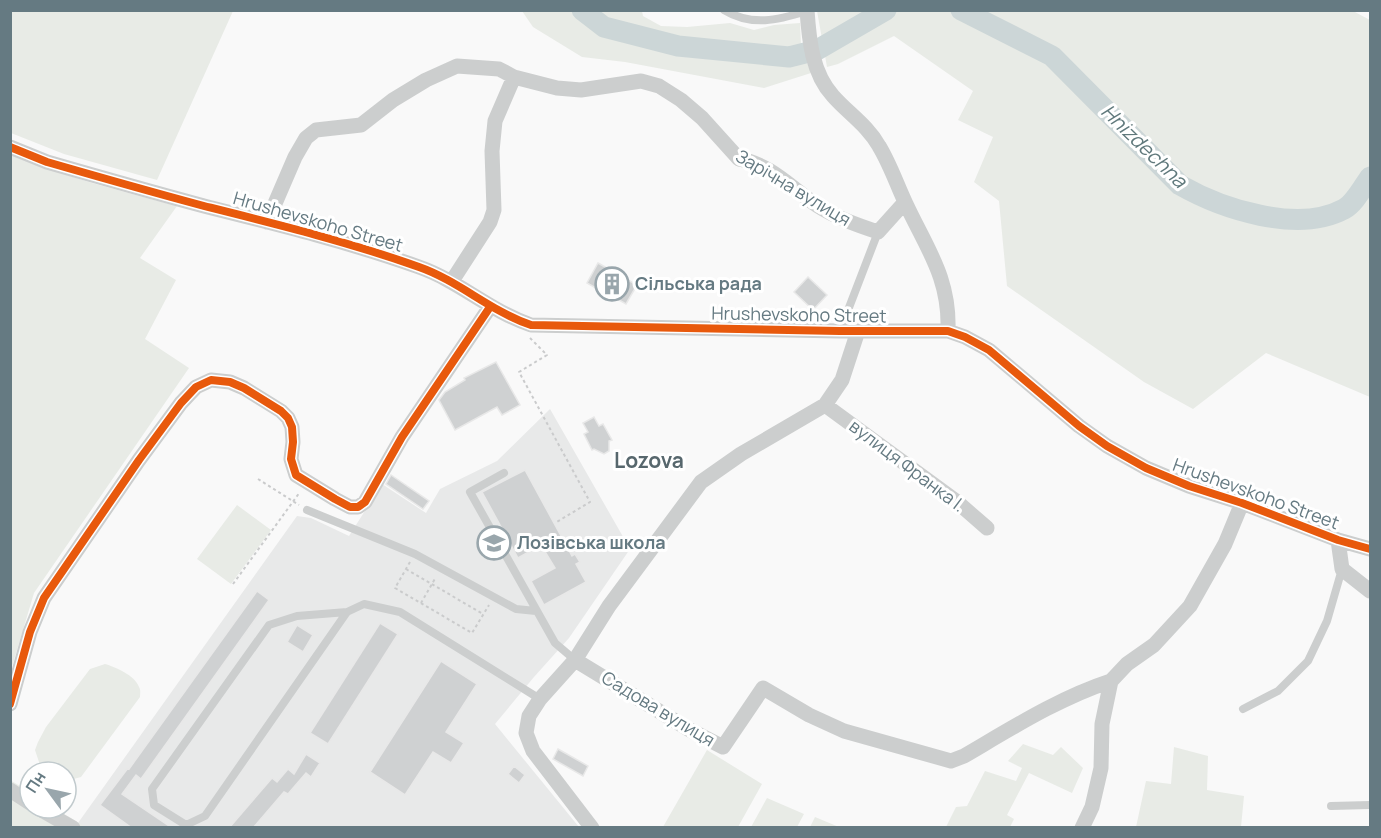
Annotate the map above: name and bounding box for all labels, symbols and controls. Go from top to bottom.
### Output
water label: Hnizdechna [1096,98,1194,194]
street label: Зарічна вулиця [732,143,855,231]
street label: Hrushevskoho Street [231,185,406,257]
building icon: Сільська рада [594,266,630,302]
place label: Сільська рада [635,271,762,295]
street label: Hrushevskoho Street [711,300,887,328]
street label: вулиця Франка І. [845,414,970,517]
district label: Lozova [614,446,684,474]
street label: Hrushevskoho Street [1170,452,1343,534]
school or university icon: Лозівська школа [476,525,512,561]
place label: Лозівська школа [517,530,666,554]
street label: Садова вулиця [597,665,720,751]
north arrow [18,760,78,820]
text: Пн [20,767,51,797]

